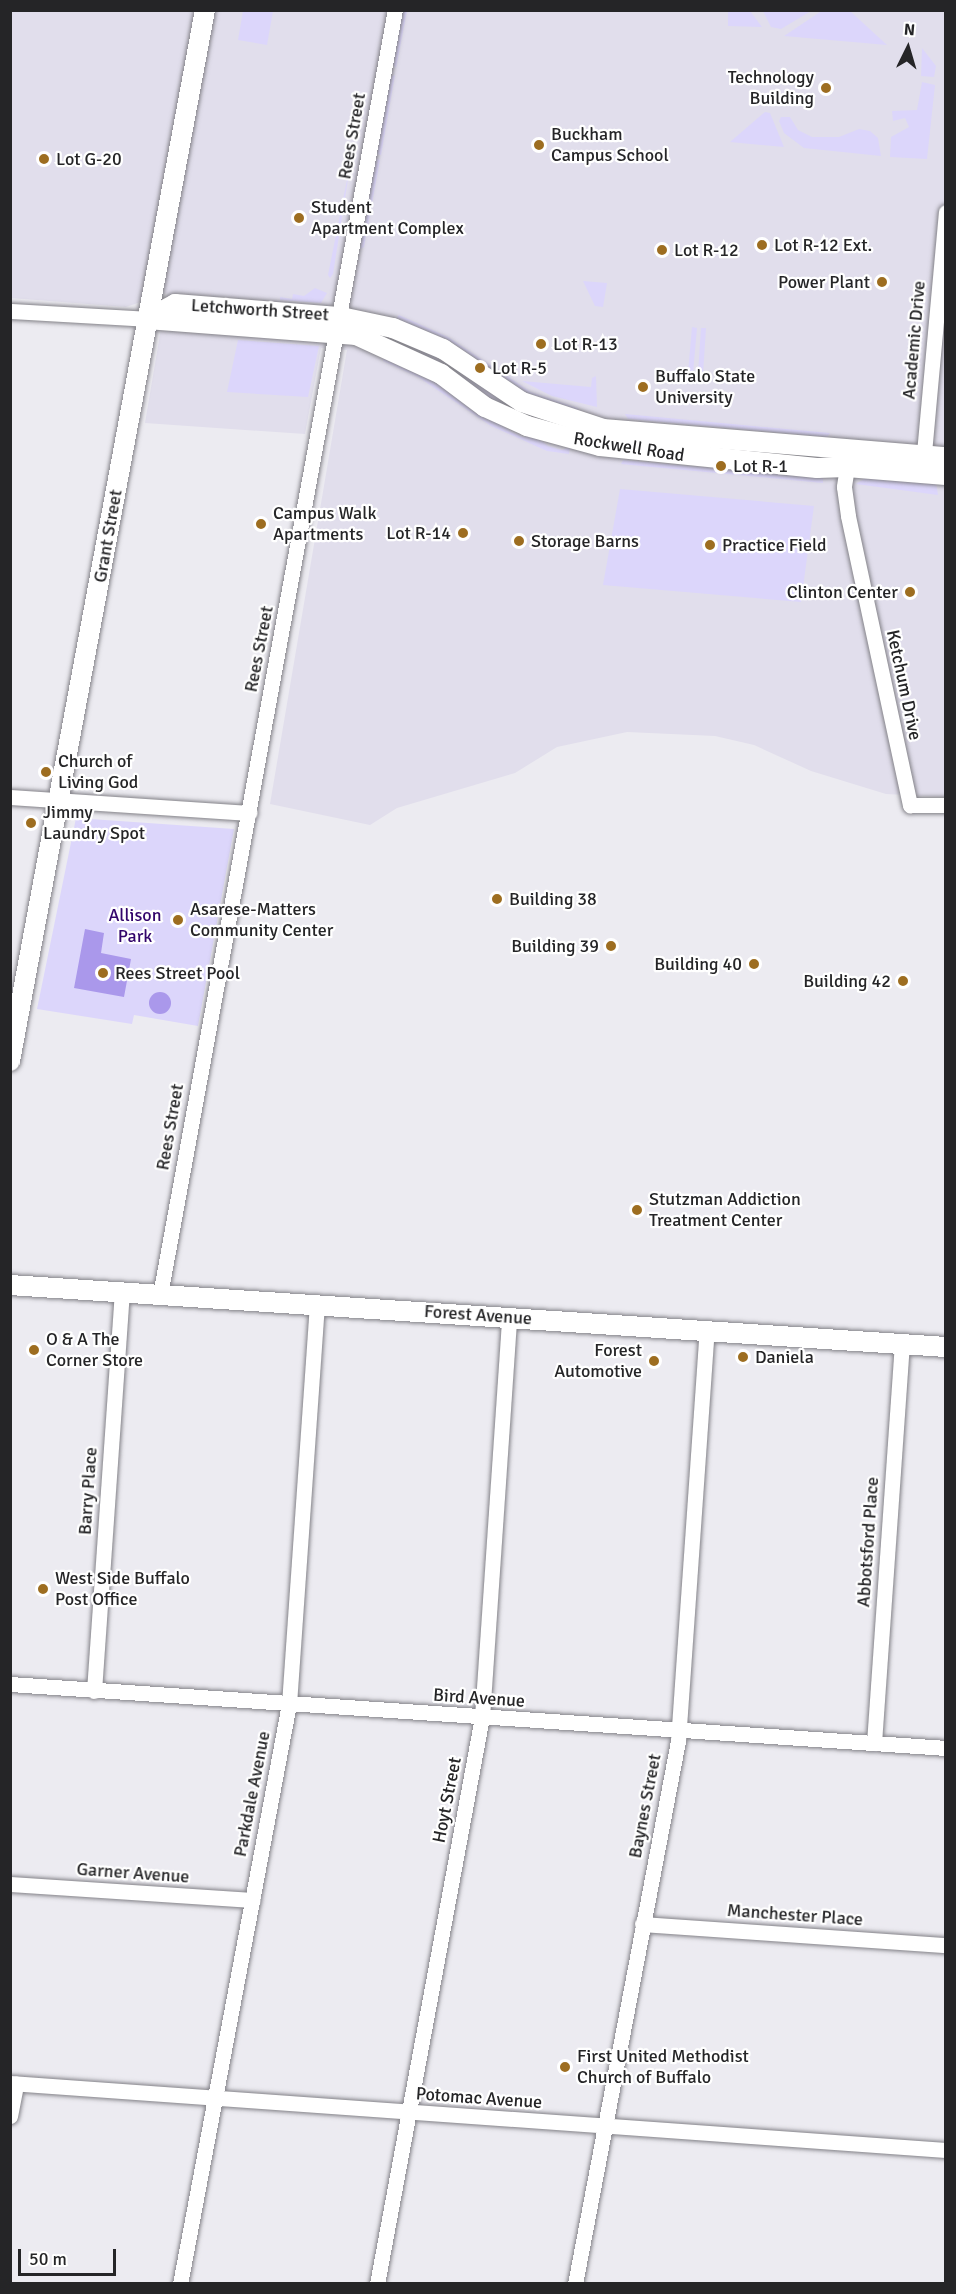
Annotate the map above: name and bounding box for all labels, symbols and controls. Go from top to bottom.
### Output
north arrow [878,18,938,78]
text: N [903,20,916,41]
place label: Technology Building [728,67,814,110]
marker: Technology Building [819,81,833,95]
street label: Rees Street [334,91,370,181]
place label: Buckham Campus School [551,124,669,166]
marker: Buckham Campus School [532,138,546,152]
place label: Lot G-20 [56,148,122,170]
marker: Lot G-20 [37,152,51,166]
place label: Student Apartment Complex [311,197,464,240]
marker: Student Apartment Complex [292,211,306,225]
place label: Lot R-12 Ext. [774,234,872,256]
marker: Lot R-12 Ext. [755,238,769,252]
place label: Lot R-12 [674,239,739,261]
marker: Lot R-12 [655,243,669,257]
place label: Power Plant [778,271,870,293]
marker: Power Plant [875,275,889,289]
street label: Academic Drive [898,280,930,400]
street label: Letchworth Street [190,294,330,326]
place label: Lot R-13 [553,333,618,355]
marker: Lot R-13 [534,337,548,351]
place label: Lot R-5 [492,357,547,379]
marker: Lot R-5 [473,361,487,375]
place label: Buffalo State University [655,366,755,409]
marker: Buffalo State University [636,380,650,394]
street label: Rockwell Road [572,428,686,466]
place label: Lot R-1 [733,455,788,477]
marker: Lot R-1 [714,459,728,473]
street label: Grant Street [89,488,127,584]
place label: Campus Walk Apartments [273,503,377,546]
marker: Campus Walk Apartments [254,517,268,531]
place label: Lot R-14 [386,522,451,544]
marker: Lot R-14 [456,526,470,540]
place label: Storage Barns [531,530,639,552]
marker: Storage Barns [512,534,526,548]
place label: Practice Field [722,534,827,556]
marker: Practice Field [703,538,717,552]
place label: Clinton Center [787,581,898,603]
marker: Clinton Center [903,585,917,599]
street label: Rees Street [240,604,278,694]
street label: Ketchum Drive [882,628,926,742]
place label: Church of Living God [58,751,138,794]
marker: Church of Living God [39,765,53,779]
place label: Jimmy Laundry Spot [43,802,145,844]
marker: Jimmy Laundry Spot [24,816,38,830]
place label: Building 38 [509,888,597,910]
marker: Building 38 [490,892,504,906]
place label: Asarese-Matters Community Center [190,899,333,942]
park label: Allison Park [108,905,162,948]
marker: Asarese-Matters Community Center [171,913,185,927]
place label: Building 39 [511,935,599,957]
marker: Building 39 [604,939,618,953]
place label: Building 40 [654,953,742,975]
marker: Building 40 [747,957,761,971]
place label: Rees Street Pool [115,962,240,984]
marker: Rees Street Pool [96,966,110,980]
place label: Building 42 [803,970,891,992]
marker: Building 42 [896,974,910,988]
street label: Rees Street [152,1082,188,1172]
place label: Stutzman Addiction Treatment Center [649,1189,801,1232]
marker: Stutzman Addiction Treatment Center [630,1203,644,1217]
street label: Forest Avenue [423,1300,533,1330]
place label: O & A The Corner Store [46,1329,143,1372]
place label: Forest Automotive [554,1340,642,1382]
marker: O & A The Corner Store [27,1343,41,1357]
place label: Daniela [755,1346,814,1368]
marker: Daniela [736,1350,750,1364]
marker: Forest Automotive [647,1354,661,1368]
street label: Barry Place [74,1446,102,1536]
street label: Abbotsford Place [853,1476,883,1608]
place label: West Side Buffalo Post Office [55,1568,190,1610]
marker: West Side Buffalo Post Office [36,1582,50,1596]
street label: Bird Avenue [432,1684,526,1712]
street label: Parkdale Avenue [229,1729,275,1859]
street label: Baynes Street [624,1752,666,1860]
street label: Hoyt Street [428,1755,466,1845]
street label: Garner Avenue [76,1858,190,1888]
street label: Manchester Place [726,1899,864,1931]
place label: First United Methodist Church of Buffalo [577,2046,749,2088]
marker: First United Methodist Church of Buffalo [558,2060,572,2074]
street label: Potomac Avenue [415,2083,543,2113]
scale bar [21,2237,118,2275]
text: 50 m [29,2248,67,2270]

